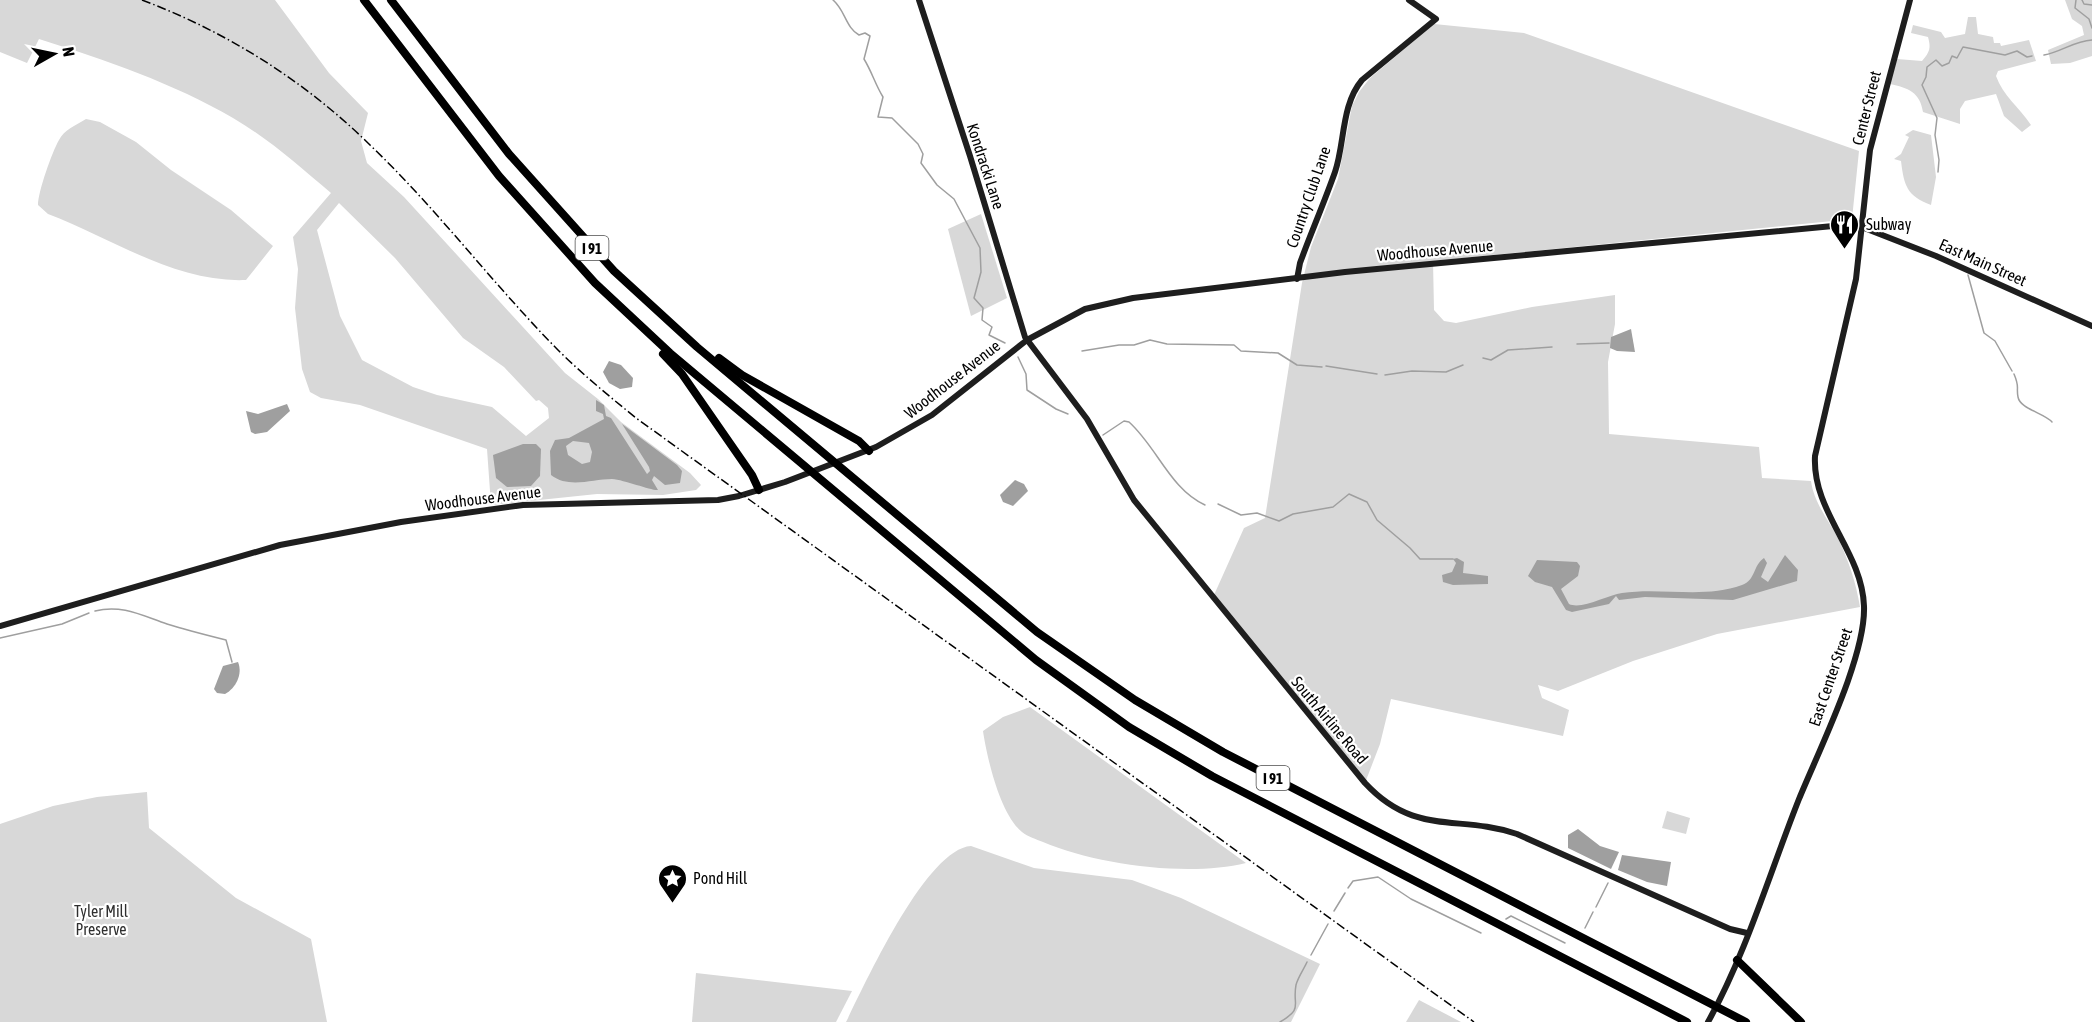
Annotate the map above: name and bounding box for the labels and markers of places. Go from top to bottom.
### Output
restaurant icon: Subway [1829,208,1861,250]
place label: Subway [1866,215,1912,234]
place icon: Pond Hill [656,862,688,904]
place label: Pond Hill [693,869,748,887]

